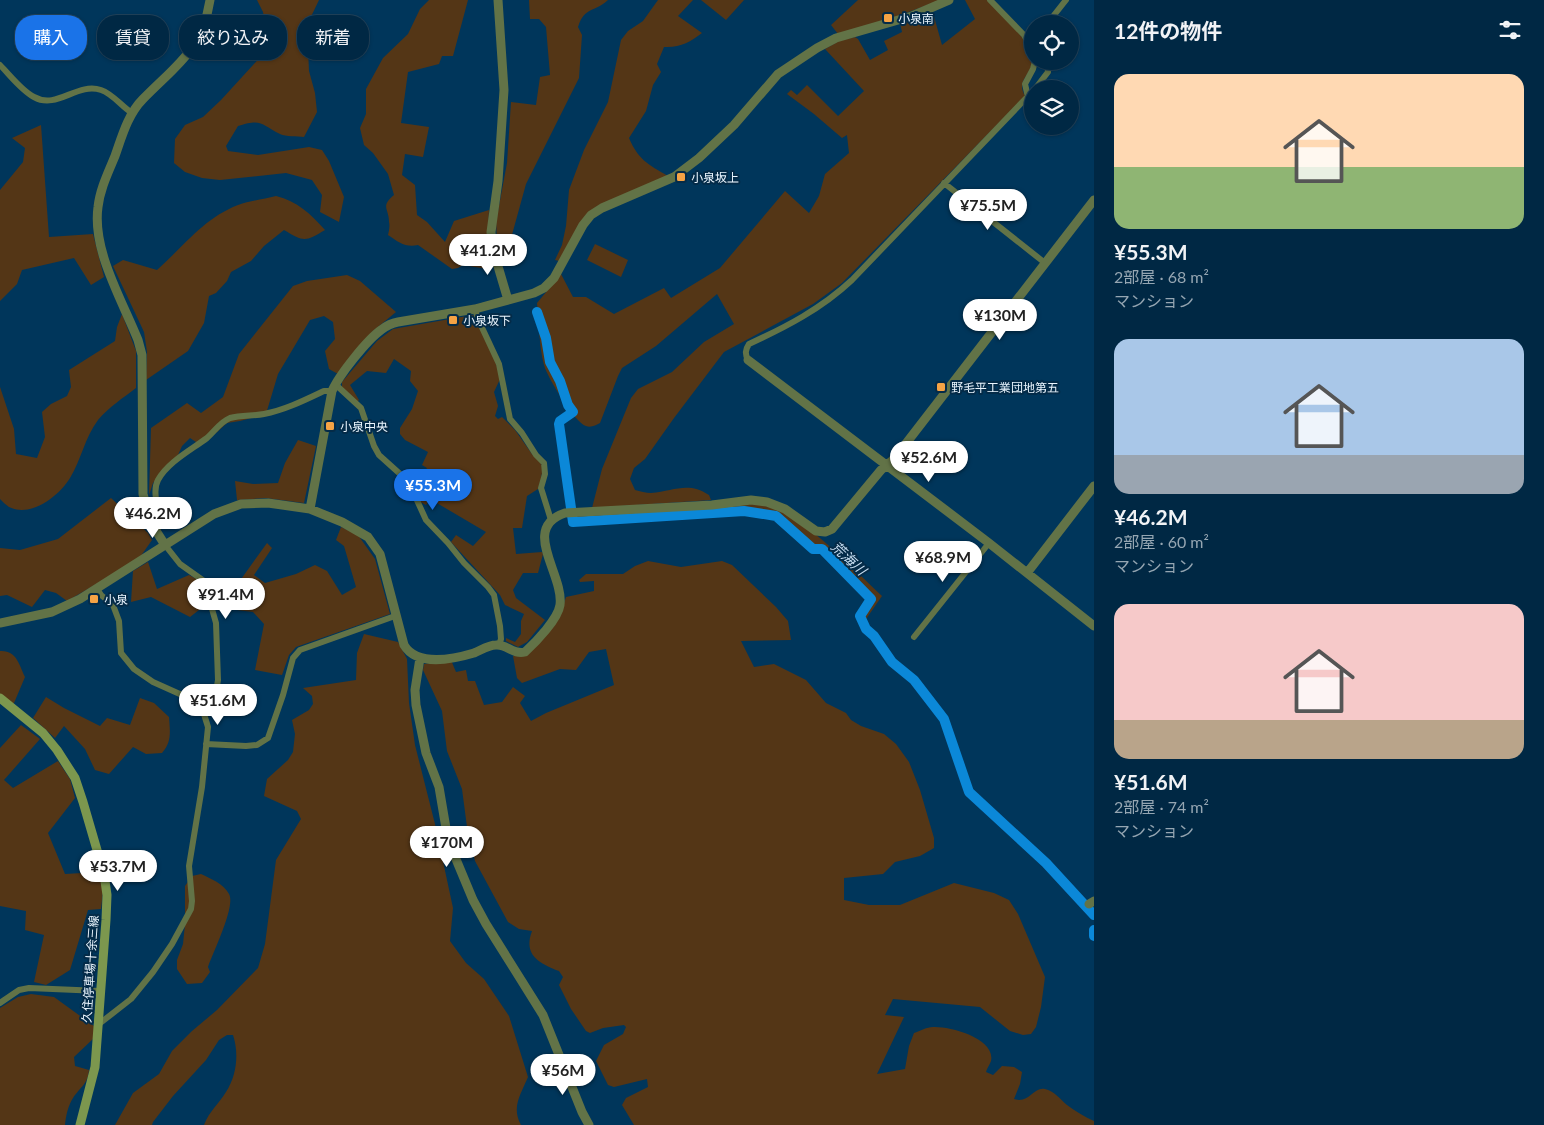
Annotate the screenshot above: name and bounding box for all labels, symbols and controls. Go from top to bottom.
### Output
place label: 小泉南 [898,11,934,26]
marker: 小泉南 [882,12,894,24]
chip: 購入 [15,15,87,60]
chip: 賃貸 [97,15,169,60]
chip: 絞り込み [179,15,287,60]
chip: 新着 [297,15,369,60]
map controls [1024,15,1079,135]
button: locate [1024,15,1079,70]
icon: filters [1496,16,1524,44]
text: 12件の物件 [1114,18,1222,43]
button: layers [1024,80,1079,135]
icon: home [1274,106,1364,196]
place label: 小泉坂上 [691,170,739,185]
marker: 小泉坂上 [675,171,687,183]
pin: ¥75.5M [947,188,1029,231]
text: ¥75.5M [960,195,1016,214]
pin: ¥41.2M [447,234,529,276]
text: ¥55.3M [1114,239,1188,264]
text: ¥41.2M [460,240,516,259]
text: 2部屋 · 68 m² [1114,267,1209,286]
text: マンション [1114,291,1194,310]
pin: ¥130M [965,298,1035,341]
text: ¥130M [974,305,1026,324]
place label: 小泉坂下 [463,313,511,328]
marker: 小泉坂下 [447,314,459,326]
icon: home [1274,371,1364,461]
place label: 野毛平工業団地第五 [951,380,1059,395]
marker: 野毛平工業団地第五 [935,381,947,393]
place label: 小泉中央 [340,419,388,434]
marker: 小泉中央 [324,420,336,432]
pin: ¥52.6M [888,440,970,483]
text: ¥52.6M [901,447,957,466]
pin: ¥55.3M [392,468,474,511]
text: ¥55.3M [405,475,461,494]
pin: ¥46.2M [112,496,194,539]
text: ¥46.2M [125,503,181,522]
text: ¥46.2M [1114,504,1188,529]
text: 2部屋 · 60 m² [1114,532,1209,551]
water label: 荒海川 [828,537,872,580]
pin: ¥68.9M [902,540,984,583]
text: ¥68.9M [915,547,971,566]
text: マンション [1114,556,1194,575]
pin: ¥91.4M [185,578,267,620]
text: ¥91.4M [198,584,254,603]
place label: 小泉 [104,592,128,607]
marker: 小泉 [88,593,100,605]
icon: home [1274,636,1364,726]
pin: ¥51.6M [177,684,259,726]
text: ¥51.6M [190,690,246,709]
text: ¥51.6M [1114,769,1188,794]
text: 2部屋 · 74 m² [1114,797,1209,816]
text: マンション [1114,821,1194,840]
pin: ¥170M [412,826,482,868]
text: ¥170M [421,832,473,851]
pin: ¥53.7M [77,850,159,892]
text: ¥53.7M [90,856,146,875]
street label: 久住停車場十余三線 [79,915,101,1023]
pin: ¥56M [533,1054,593,1096]
text: ¥56M [542,1060,584,1079]

